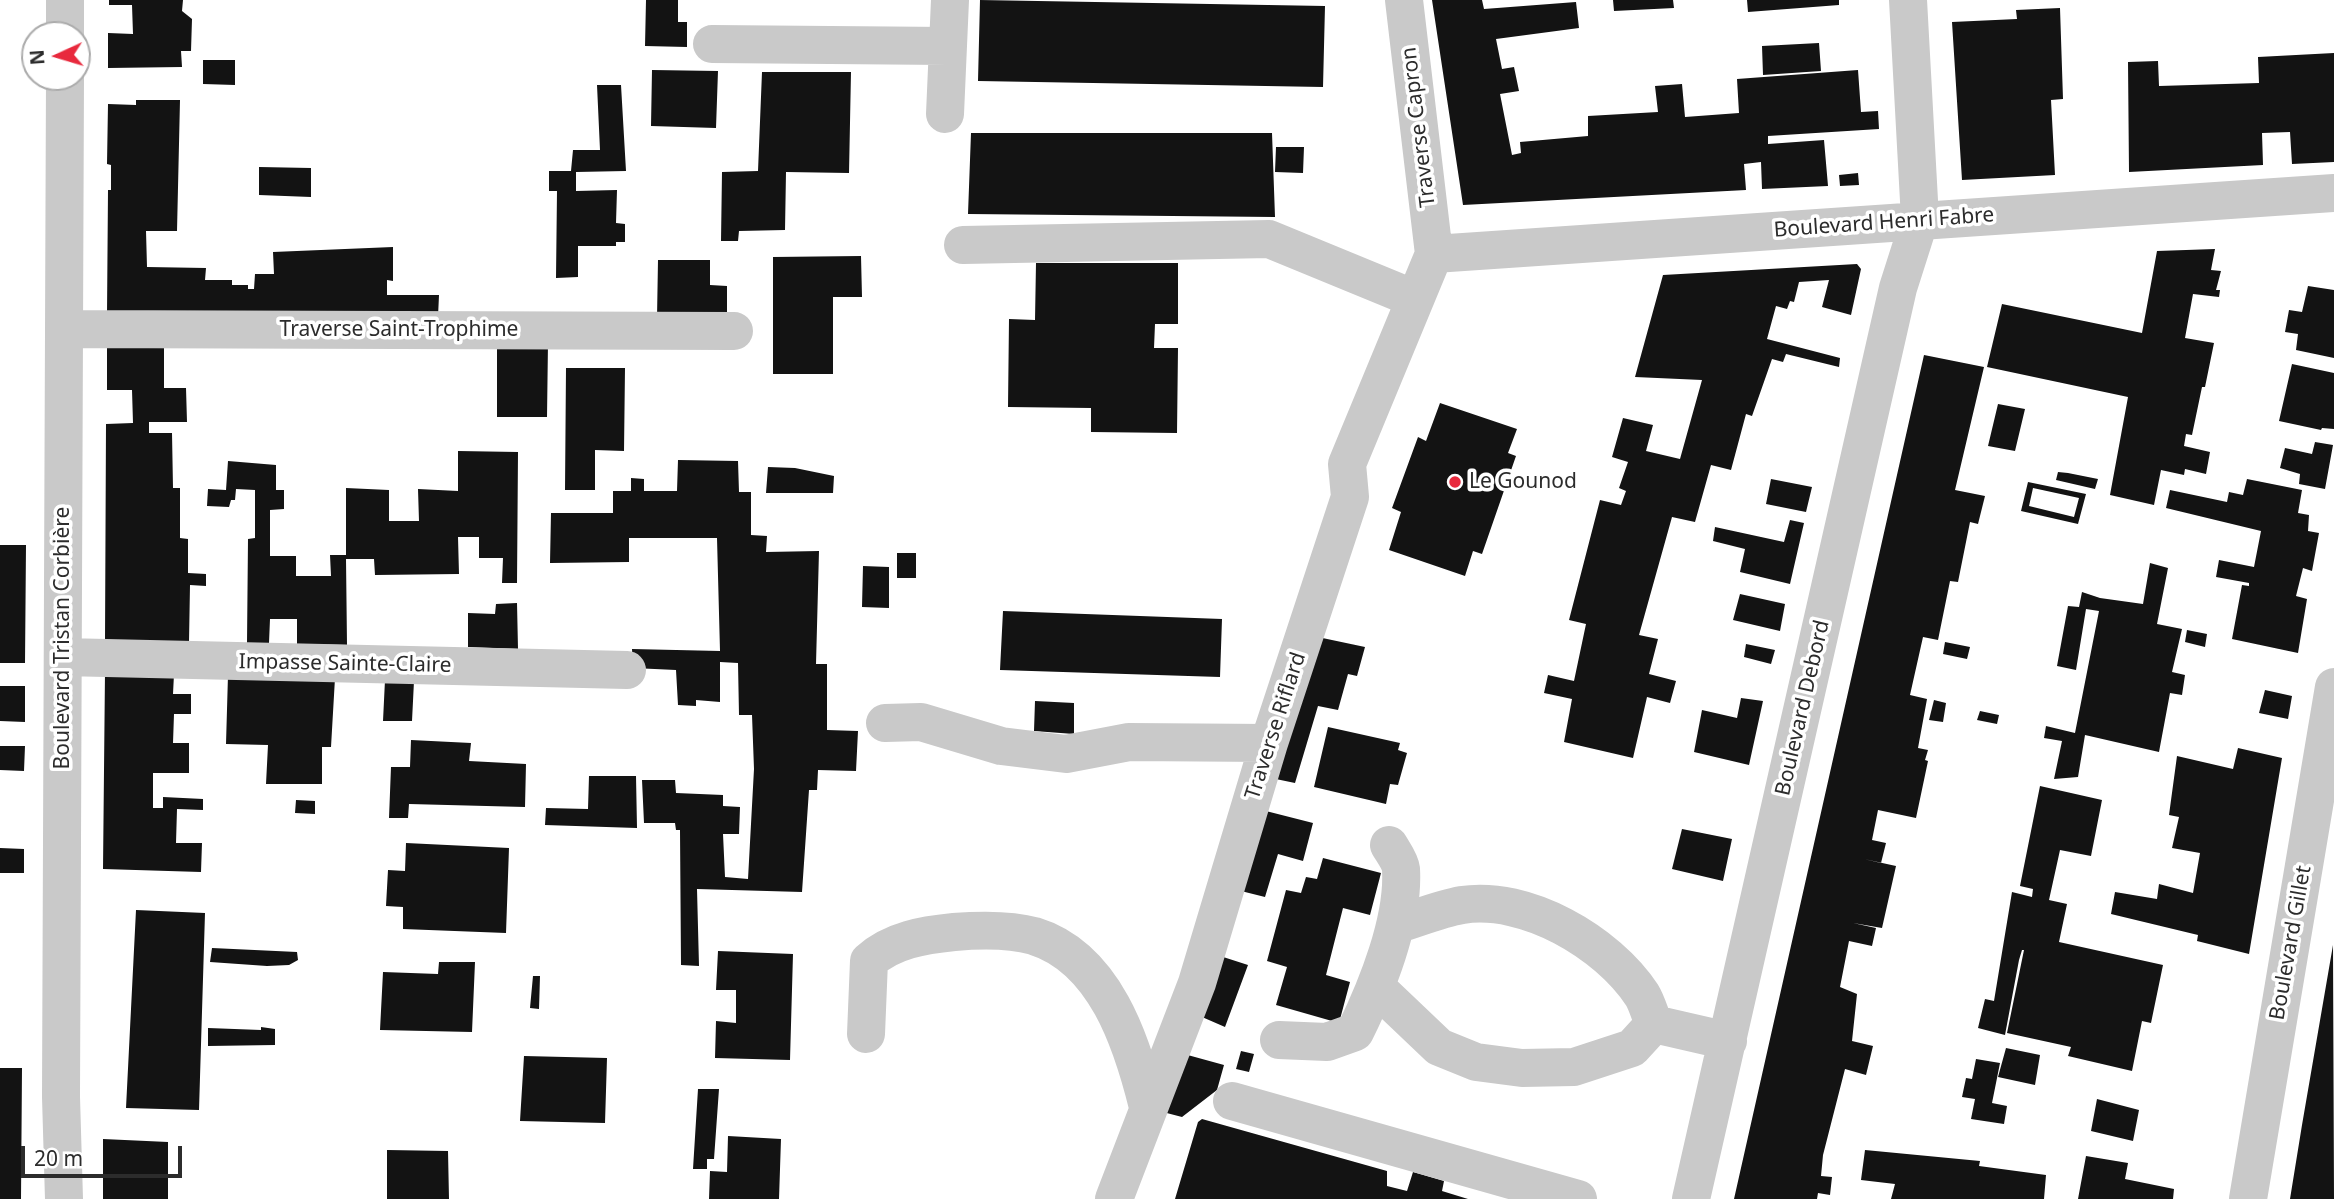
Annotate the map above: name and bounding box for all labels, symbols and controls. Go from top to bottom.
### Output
north arrow [21,21,91,91]
street label: Traverse Capron [1397,46,1441,208]
text: N [24,49,51,66]
street label: Boulevard Henri Fabre [1773,203,1995,243]
street label: Traverse Saint-Trophime [280,317,518,343]
place label: Le Gounod [1469,469,1577,495]
marker: Le Gounod [1447,474,1463,490]
street label: Boulevard Tristan Corbière [50,507,76,769]
street label: Boulevard Debord [1771,618,1835,798]
street label: Traverse Riflard [1240,649,1312,803]
street label: Impasse Sainte-Claire [238,650,452,678]
street label: Boulevard Gillet [2265,864,2317,1022]
scale bar [24,1132,186,1176]
text: 20 m [34,1144,83,1172]

